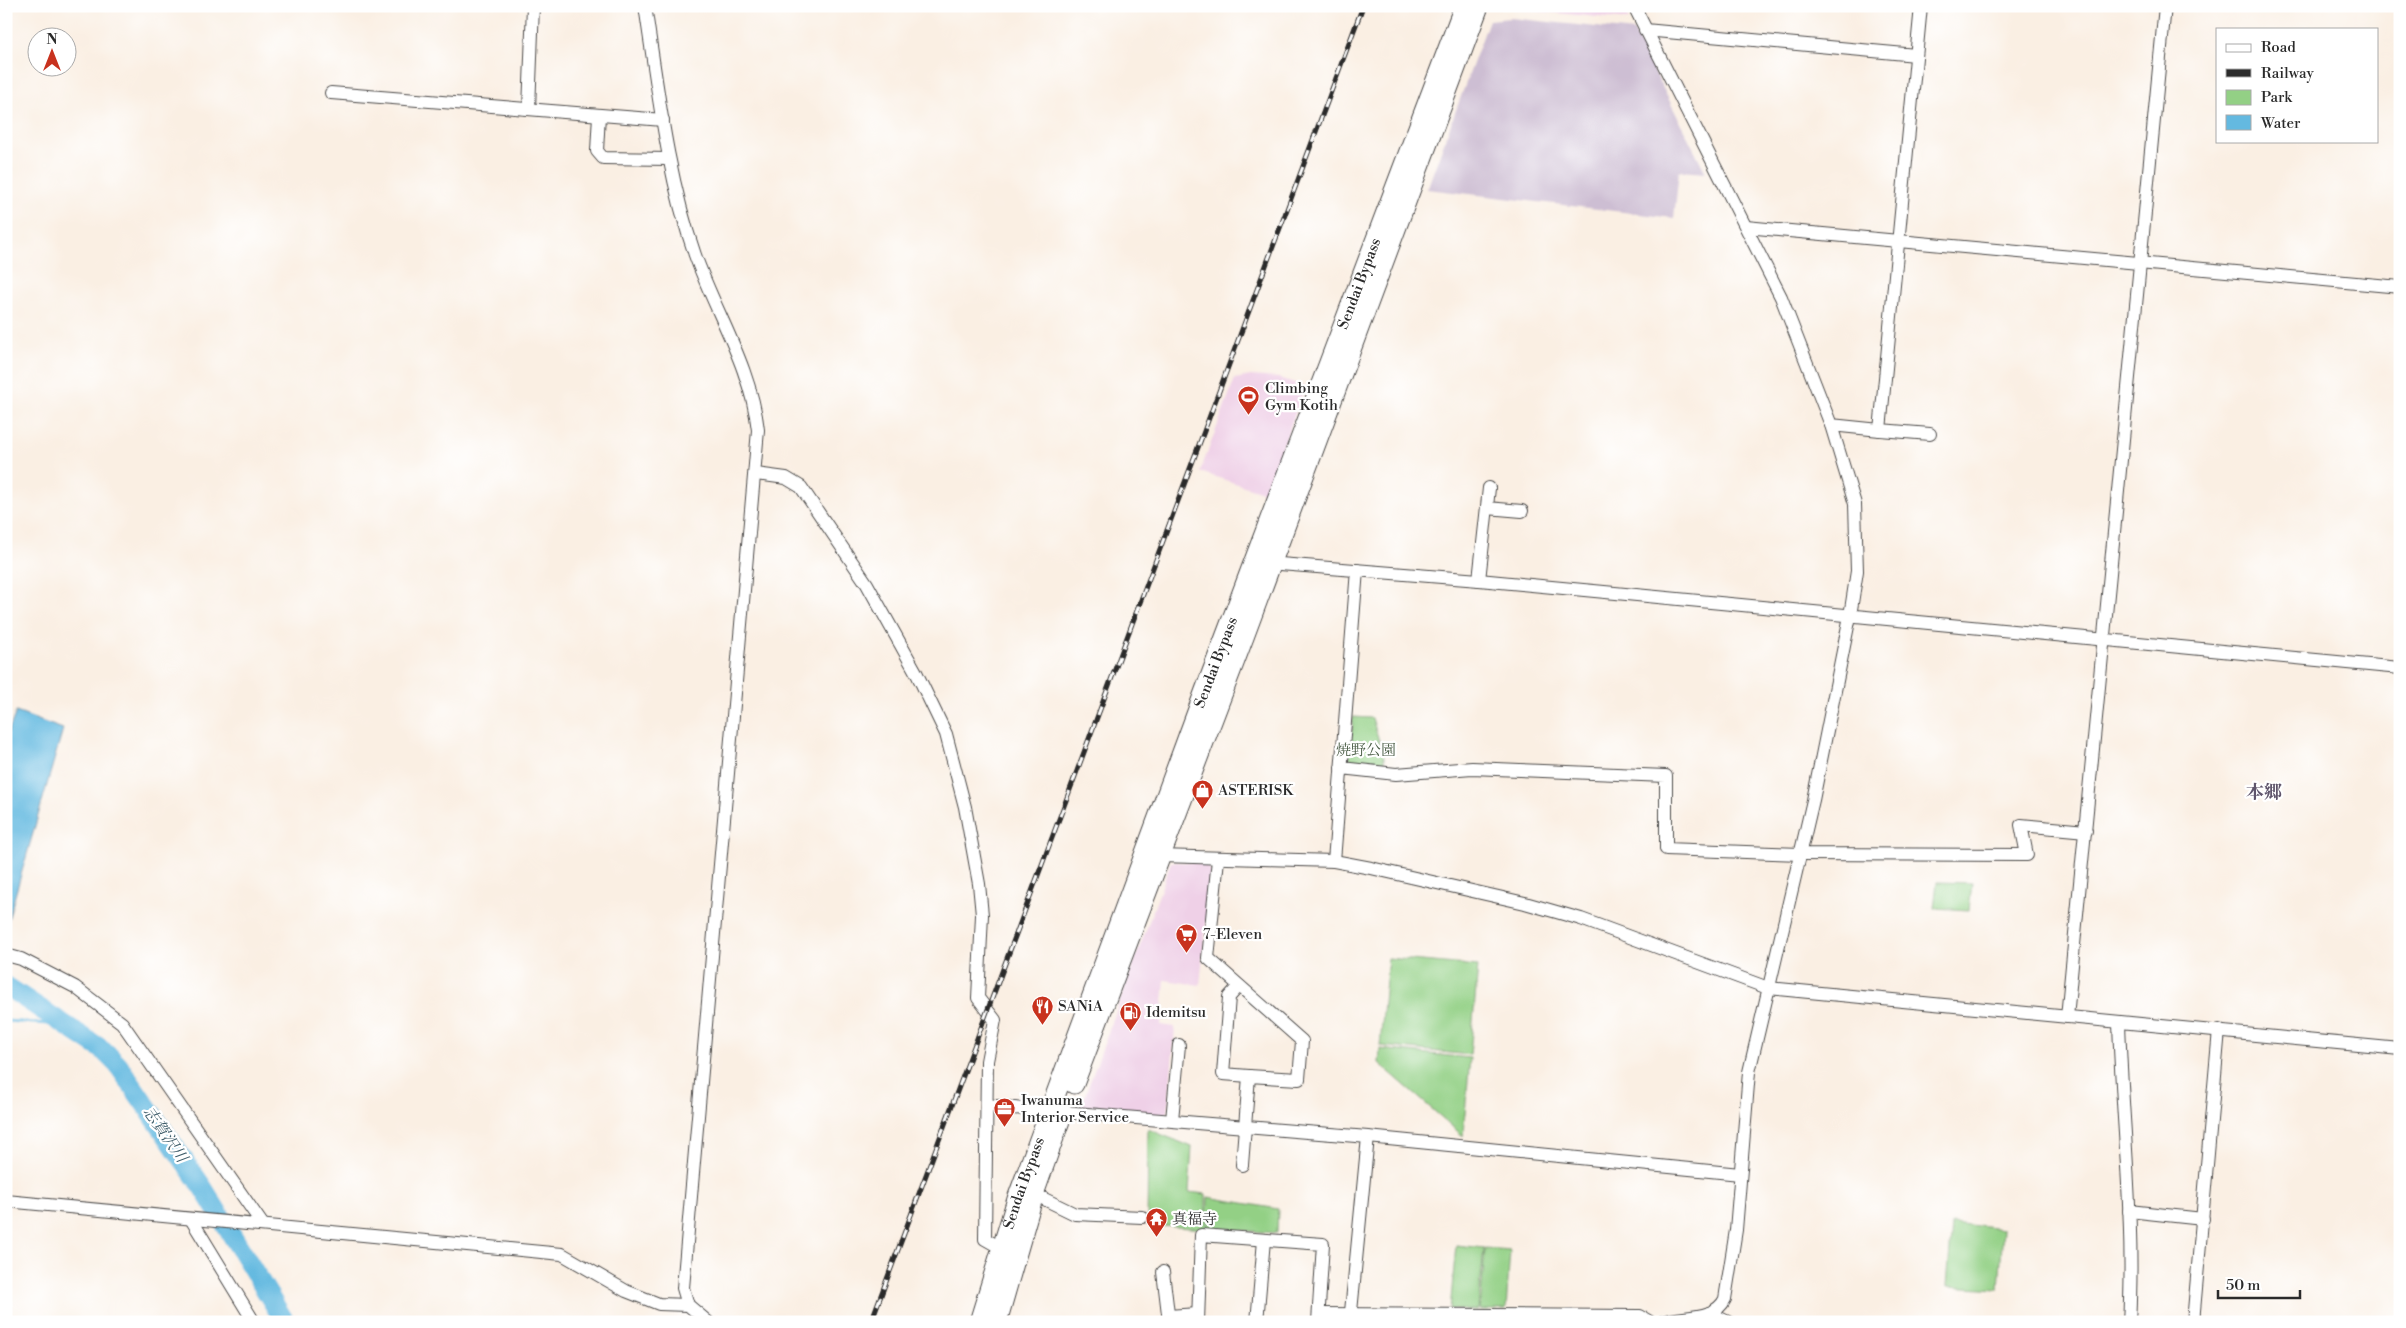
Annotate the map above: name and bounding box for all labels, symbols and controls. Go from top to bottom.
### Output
north arrow [28,28,78,78]
legend [2216,28,2378,142]
text: N [46,31,58,49]
text: Road [2261,38,2296,57]
text: Railway [2261,64,2315,83]
text: Park [2261,88,2293,107]
text: Water [2260,114,2301,133]
street label: Sendai Bypass [1334,235,1385,332]
place label: Climbing Gym Kotih [1265,379,1338,415]
sports icon: Climbing Gym Kotih [1237,385,1261,416]
street label: Sendai Bypass [1190,614,1242,711]
park label: 焼野公園 [1336,741,1396,760]
shop icon: ASTERISK [1190,778,1214,809]
place label: ASTERISK [1217,781,1294,800]
district label: 本郷 [2246,781,2282,804]
supermarket icon: 7-Eleven [1175,922,1199,953]
place label: 7-Eleven [1203,925,1262,944]
restaurant icon: SANiA [1030,994,1054,1025]
place label: SANiA [1058,997,1104,1016]
fuel station icon: Idemitsu [1118,1000,1142,1031]
place label: Idemitsu [1146,1003,1207,1022]
place label: Iwanuma Interior Service [1021,1091,1129,1127]
office icon: Iwanuma Interior Service [993,1097,1017,1128]
water label: 志賀沢川 [139,1103,193,1168]
street label: Sendai Bypass [999,1135,1049,1231]
temple icon: 真福寺 [1144,1207,1168,1238]
place label: 真福寺 [1172,1210,1217,1229]
scale bar [2218,1268,2301,1300]
text: 50 m [2226,1276,2260,1295]

